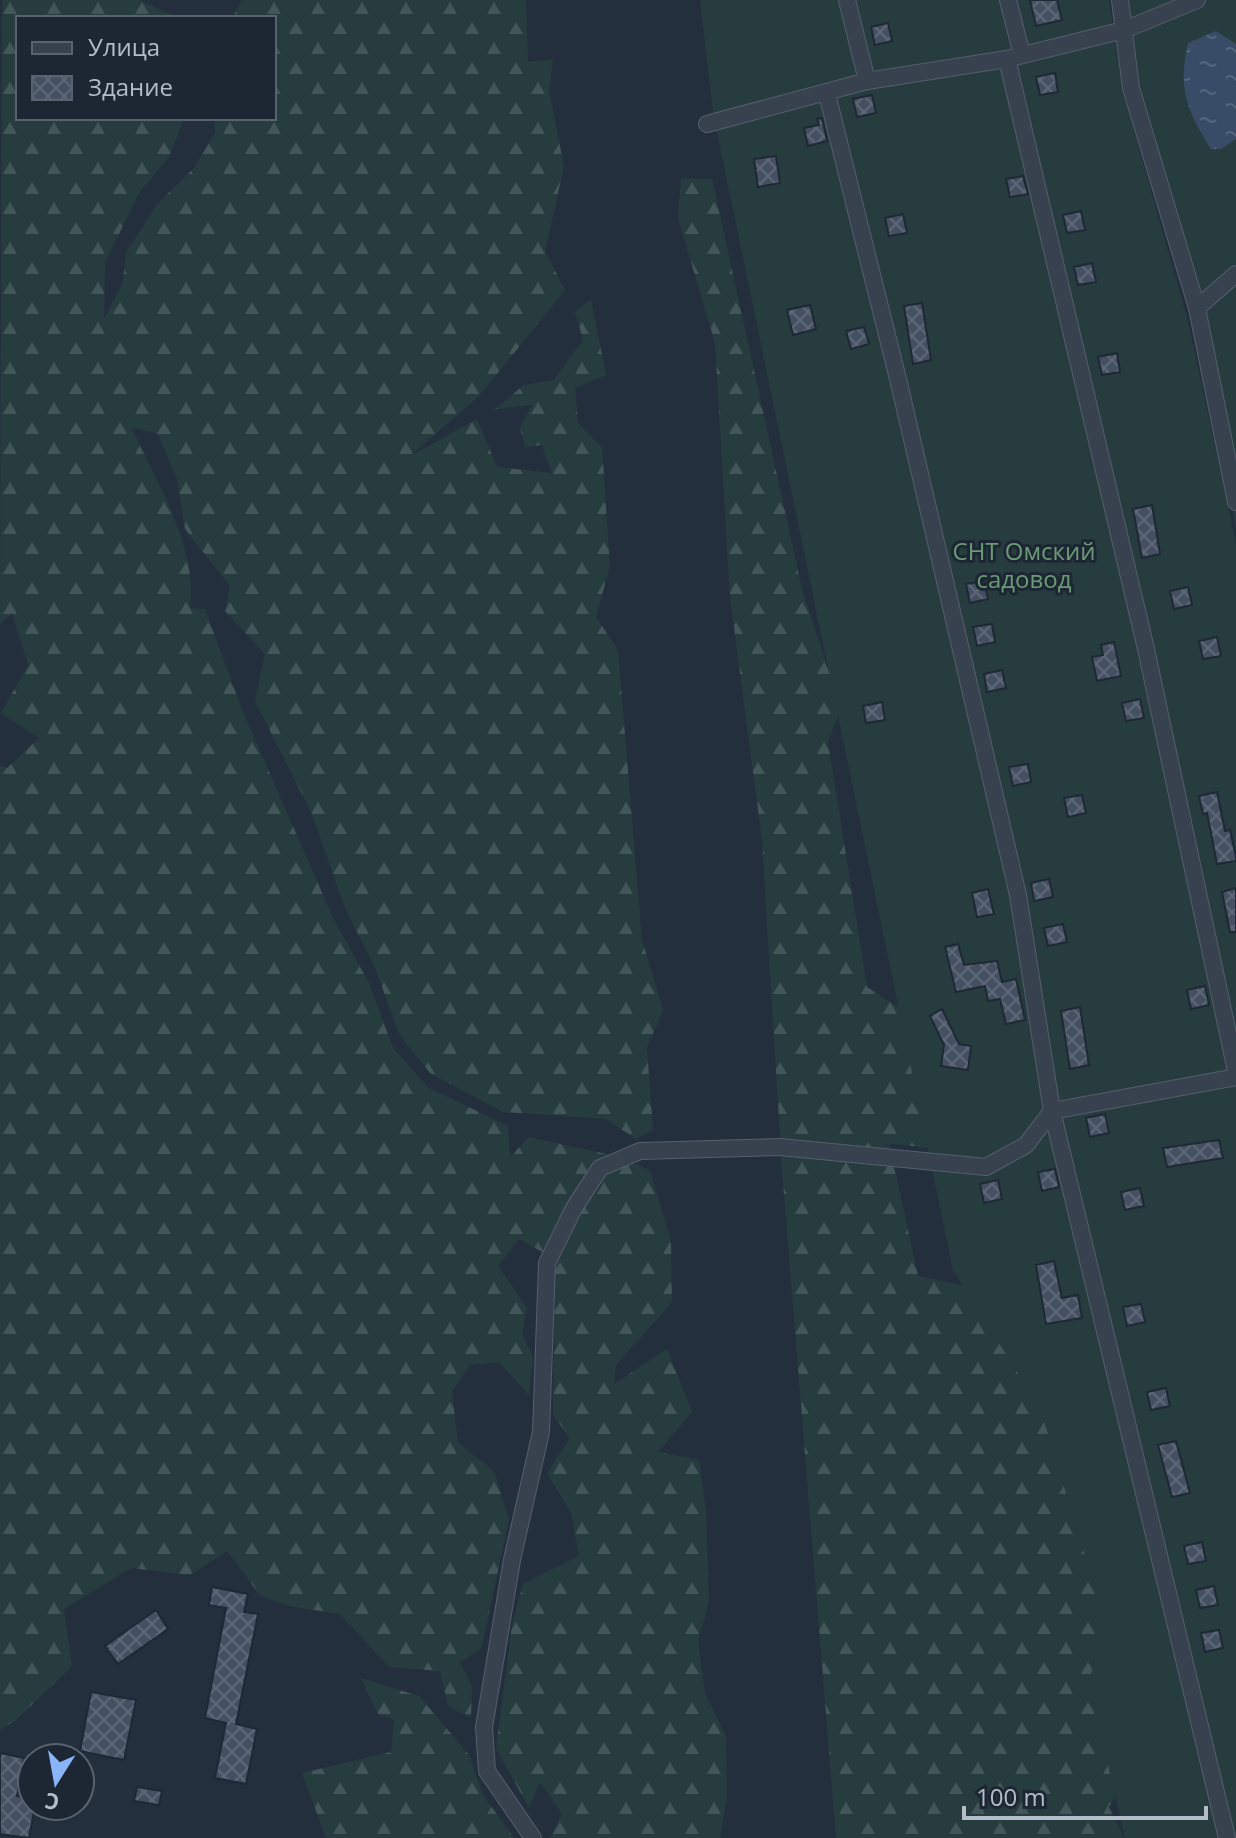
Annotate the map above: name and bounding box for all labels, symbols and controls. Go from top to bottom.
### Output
legend [16,16,276,120]
text: Улица [88,30,160,63]
text: Здание [88,70,173,103]
park label: СНТ Омский садовод [953,534,1095,595]
north arrow [16,1742,96,1822]
scale bar [964,1770,1206,1820]
text: 100 m [976,1780,1046,1813]
text: С [42,1787,62,1819]

